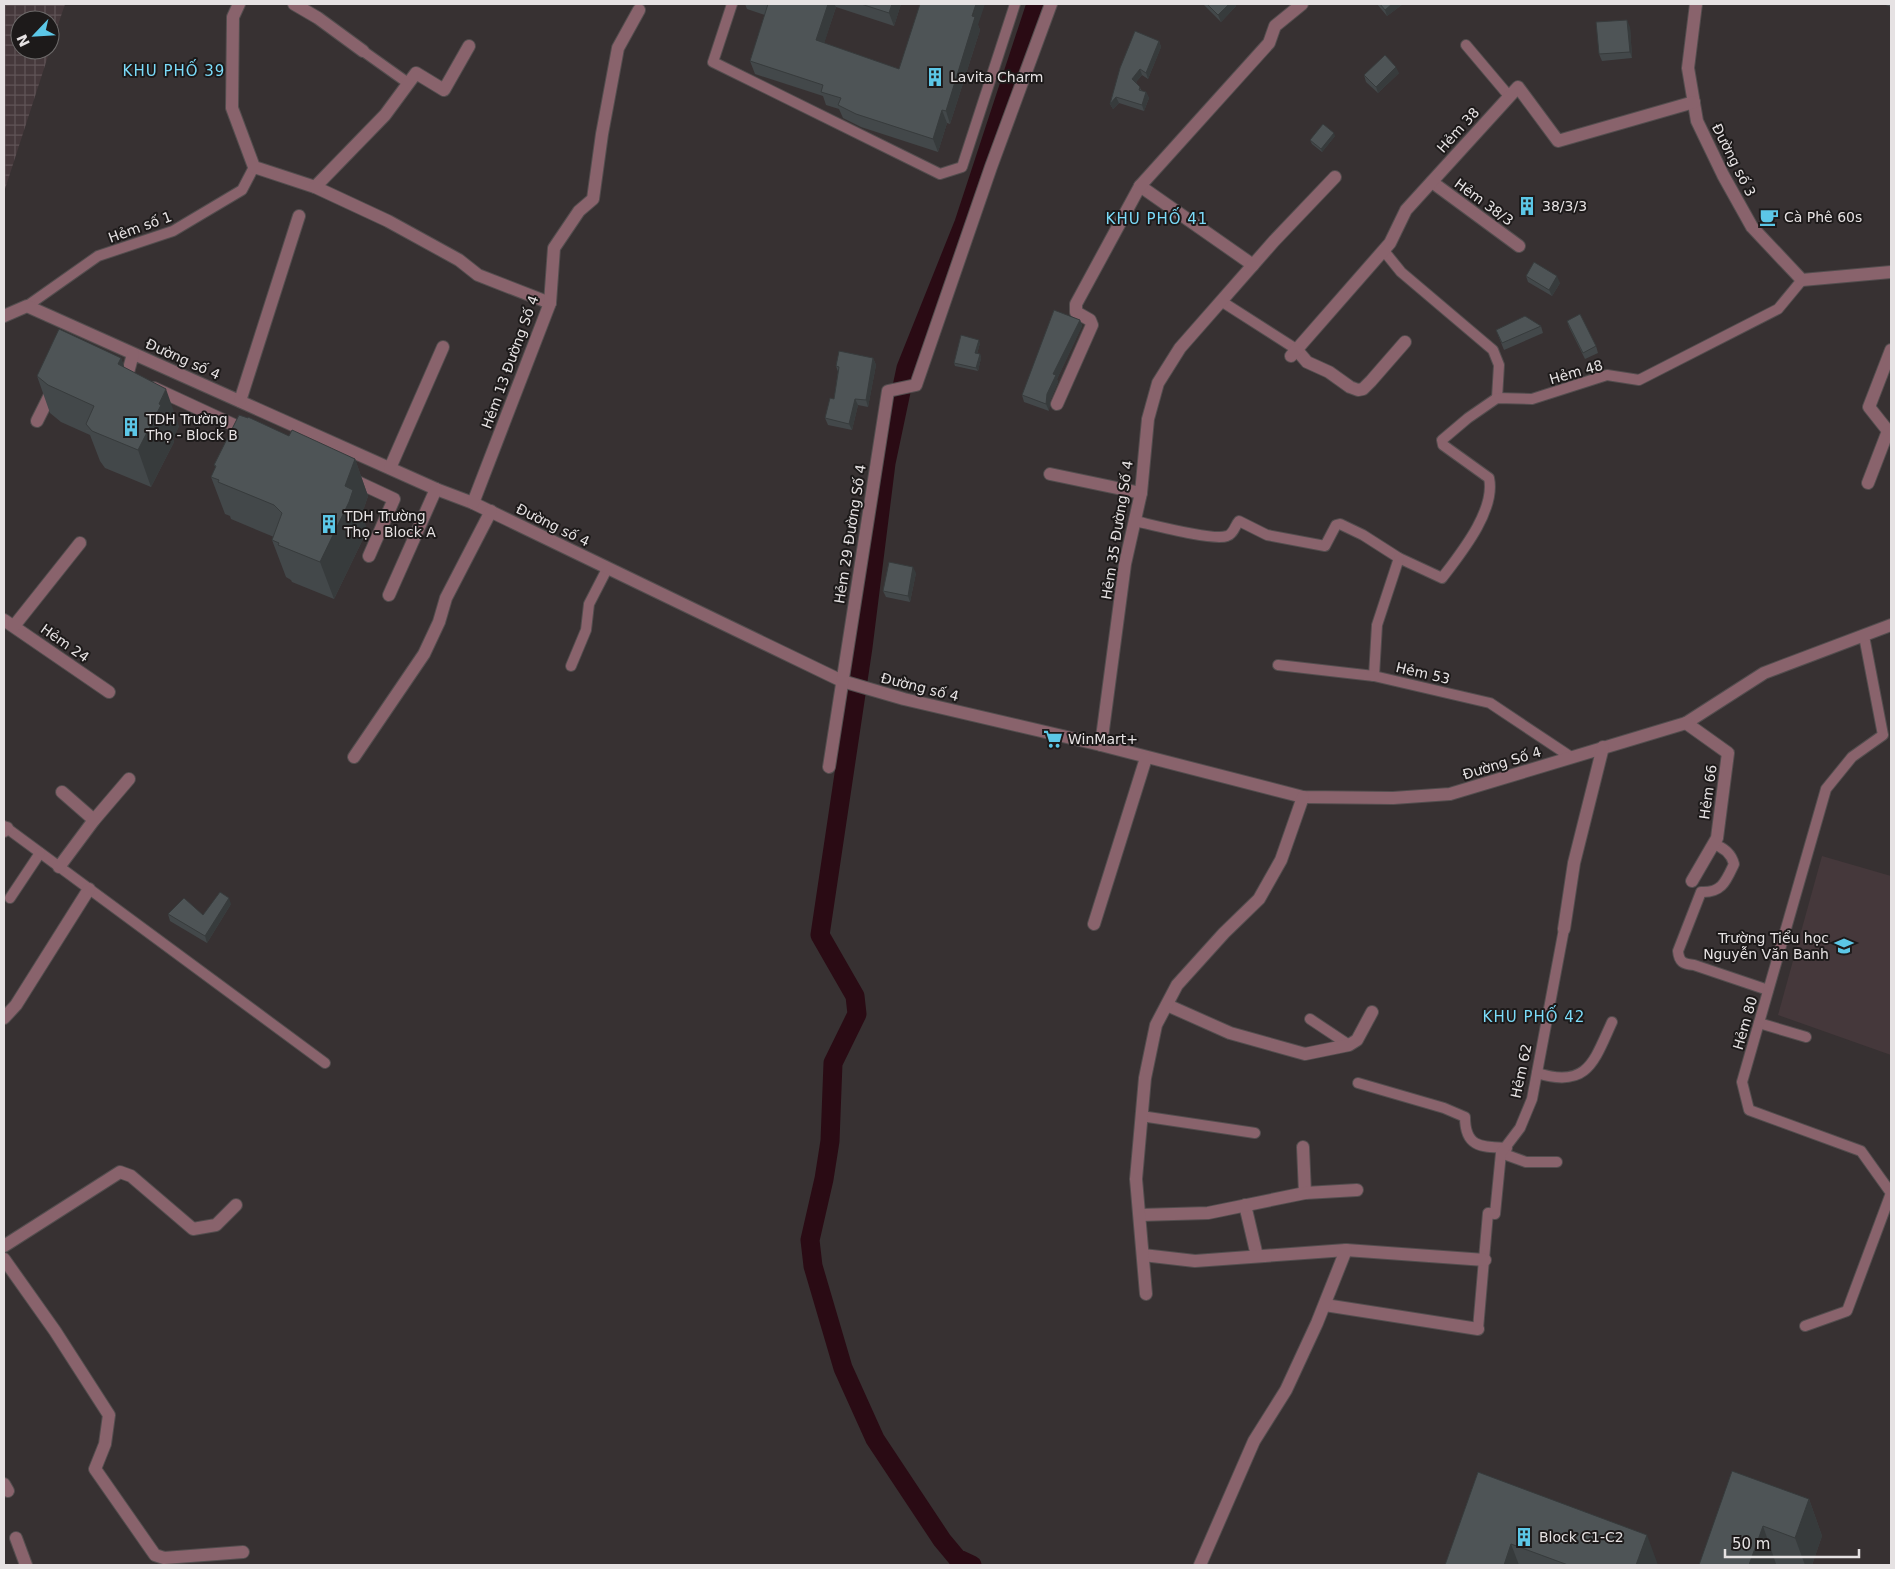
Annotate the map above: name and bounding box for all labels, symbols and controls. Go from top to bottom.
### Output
north arrow [10,10,60,60]
text: N [13,32,33,49]
district label: KHU PHỐ 39 [123,59,225,80]
building icon: Lavita Charm [924,66,946,88]
place label: Lavita Charm [950,69,1043,85]
street label: Hẻm 38 [1434,104,1482,156]
street label: Đường số 3 [1709,121,1759,199]
street label: Hẻm 38/3 [1452,175,1516,229]
building icon: 38/3/3 [1516,195,1538,217]
place label: 38/3/3 [1542,198,1587,214]
cafe icon: Cà Phê 60s [1758,206,1780,228]
district label: KHU PHỐ 41 [1106,207,1208,228]
street label: Hẻm số 1 [106,208,174,246]
place label: Cà Phê 60s [1784,209,1862,225]
street label: Hẻm 13 Đường Số 4 [478,293,542,431]
street label: Đường số 4 [143,335,223,383]
street label: Hẻm 48 [1547,357,1605,387]
place label: TDH Trường Thọ - Block B [145,411,238,443]
building icon: TDH Trường Thọ - Block B [120,416,142,438]
street label: Hẻm 35 Đường Số 4 [1098,459,1136,601]
street label: Hẻm 29 Đường Số 4 [831,463,869,605]
street label: Đường số 4 [514,500,592,550]
place label: TDH Trường Thọ - Block A [343,508,436,540]
building icon: TDH Trường Thọ - Block A [318,513,340,535]
street label: Hẻm 24 [38,621,92,665]
street label: Hẻm 53 [1394,659,1452,687]
street label: Đường số 4 [879,670,961,704]
supermarket icon: WinMart+ [1042,728,1064,750]
place label: WinMart+ [1068,731,1138,747]
street label: Đường Số 4 [1461,743,1543,783]
street label: Hẻm 66 [1696,764,1720,820]
place label: Trường Tiểu học Nguyễn Văn Banh [1703,930,1829,962]
school or university icon: Trường Tiểu học Nguyễn Văn Banh [1833,935,1855,957]
street label: Hẻm 80 [1730,994,1760,1052]
district label: KHU PHỐ 42 [1483,1005,1585,1026]
street label: Hẻm 62 [1507,1042,1535,1100]
building icon: Block C1-C2 [1513,1526,1535,1548]
scale bar [1725,1526,1859,1558]
place label: Block C1-C2 [1539,1529,1624,1545]
text: 50 m [1732,1535,1770,1553]

